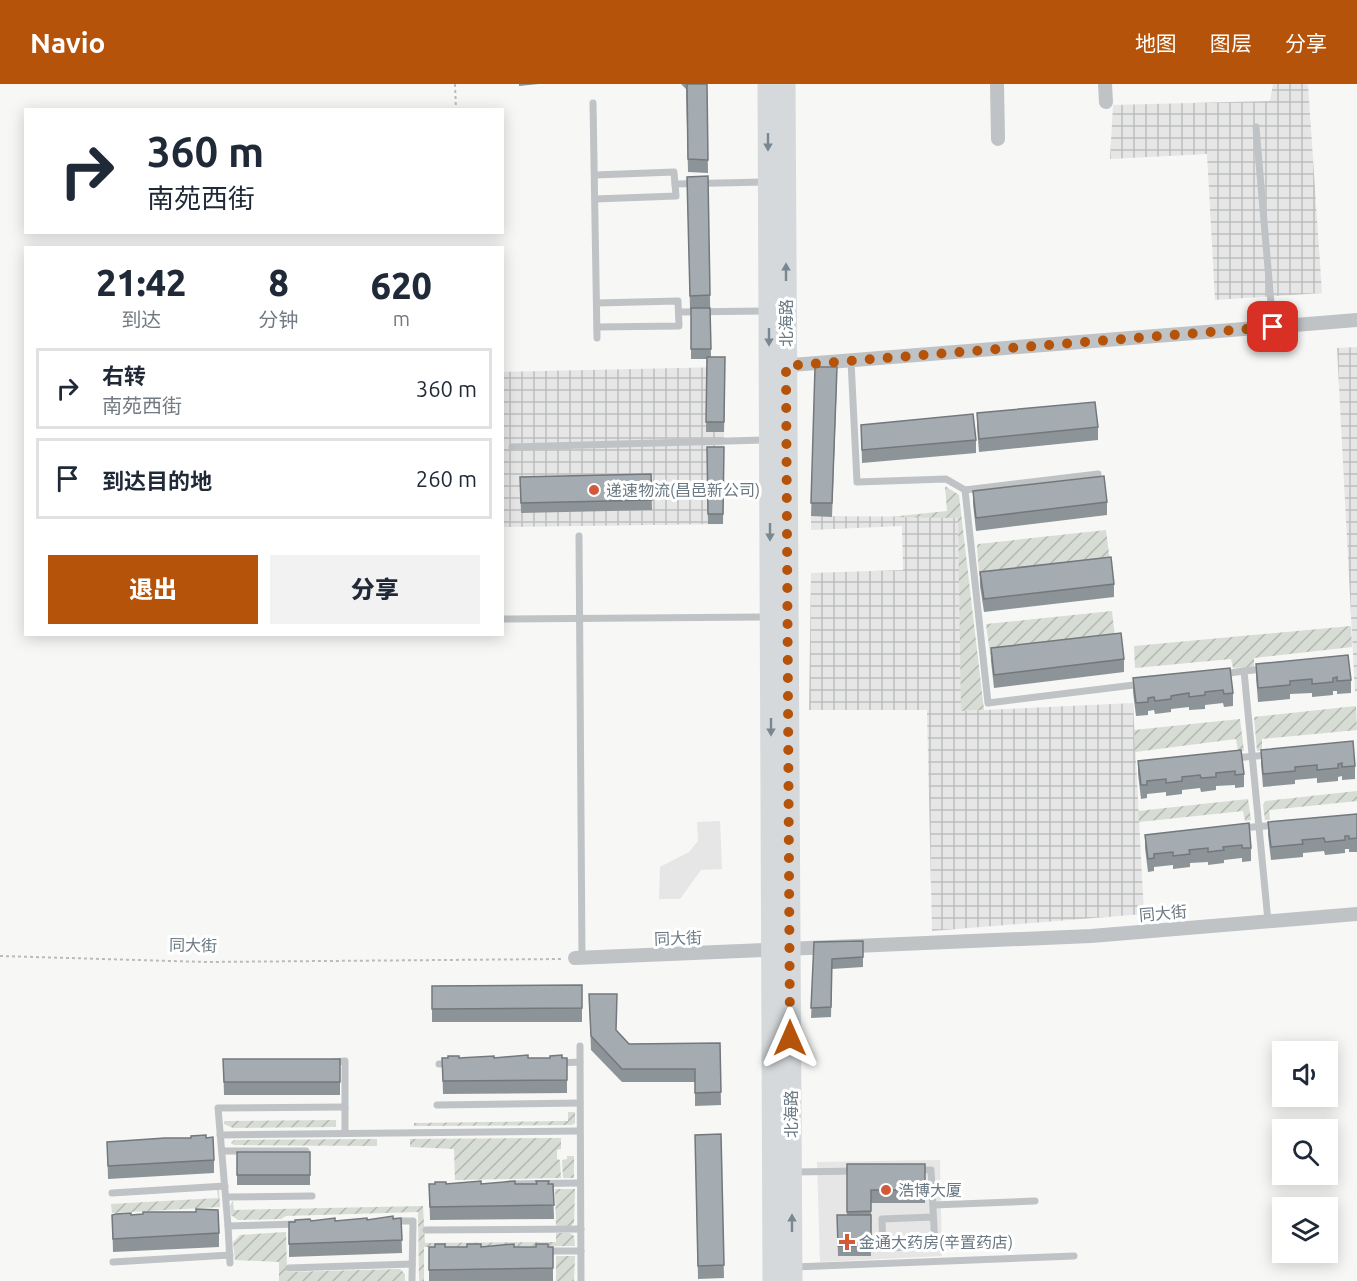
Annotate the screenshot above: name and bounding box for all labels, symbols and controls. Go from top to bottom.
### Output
text: Navio [30,27,105,58]
text: 地图 [1135,31,1177,55]
text: 图层 [1210,31,1252,55]
text: 分享 [1285,31,1327,55]
text: 360 m [147,128,264,175]
icon: right [48,132,126,210]
one-way arrow [763,133,773,152]
text: 南苑西街 [147,183,255,213]
text: 21:42 [96,262,186,303]
text: 8 [268,262,289,303]
one-way arrow [781,262,791,281]
text: 620 [371,265,432,306]
street label: 北海路 [777,299,795,347]
pin [1247,301,1298,352]
text: m [393,307,410,330]
text: 到达 [121,308,161,331]
text: 分钟 [259,308,299,331]
icon: arrive [1256,310,1289,343]
one-way arrow [764,328,774,347]
text: 右转 [102,363,146,388]
icon: right [51,372,84,405]
text: 360 m [416,376,477,401]
text: 南苑西街 [102,394,182,417]
icon: arrive [51,462,84,495]
text: 260 m [416,466,477,491]
text: 到达目的地 [102,468,212,493]
place label: 递速物流(昌邑新公司) [606,481,760,500]
marker: 递速物流(昌邑新公司) [587,483,601,497]
one-way arrow [765,523,775,542]
button: 退出 [48,555,258,624]
button: 分享 [270,555,480,624]
one-way arrow [766,718,776,737]
street label: 同大街 [1138,902,1188,924]
street label: 同大街 [654,928,702,948]
street label: 同大街 [169,936,217,954]
position arrow [758,1006,822,1070]
map controls [1272,1041,1338,1263]
button: sound [1272,1041,1338,1107]
street label: 北海路 [782,1090,800,1138]
button: search [1272,1119,1338,1185]
place label: 浩博大厦 [898,1181,962,1199]
marker: 浩博大厦 [879,1183,893,1197]
button: layers [1272,1197,1338,1263]
one-way arrow [787,1213,796,1232]
place label: 金通大药房(辛置药店) [859,1233,1013,1252]
marker: 金通大药房(辛置药店) [840,1235,854,1249]

